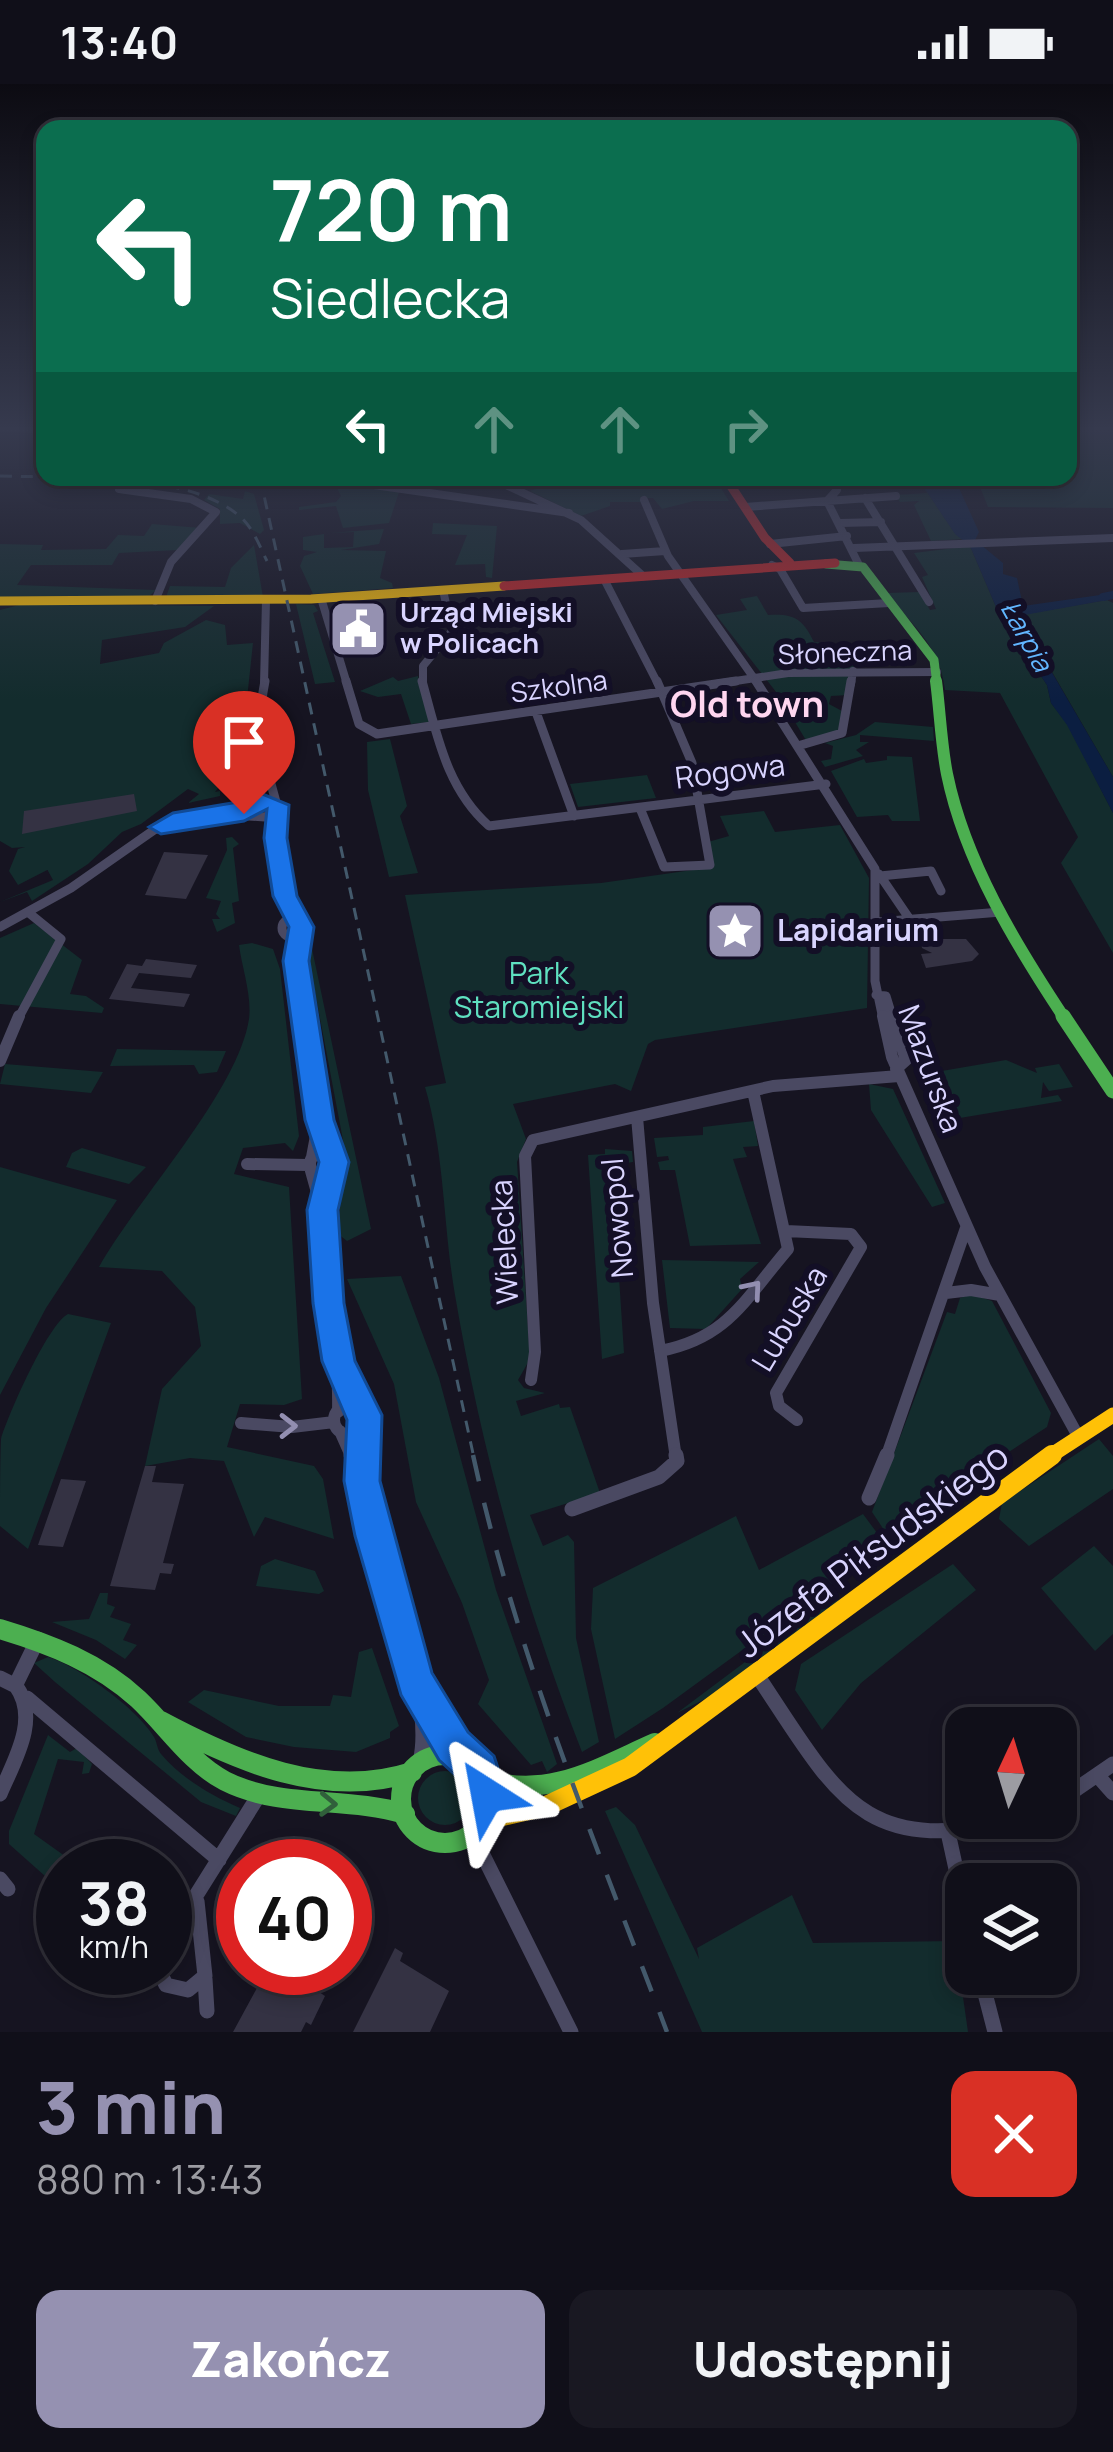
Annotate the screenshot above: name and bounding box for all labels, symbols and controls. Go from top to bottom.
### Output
text: 13:40 [60,11,178,73]
text: 720 m [270,151,512,266]
icon: left [72,168,228,324]
text: Siedlecka [270,260,510,334]
icon: left [335,396,401,462]
icon: ahead [461,396,527,462]
icon: ahead [587,396,653,462]
icon: right [713,396,779,462]
place label: Urząd Miejski w Policach [400,593,573,661]
water label: Łarpia [993,593,1063,679]
public building icon: Urząd Miejski w Policach [327,598,389,660]
street label: Słoneczna [777,631,913,672]
street label: Szkolna [508,660,610,711]
district label: Old town [670,679,824,728]
pin [193,691,295,814]
icon: arrive [211,709,277,775]
street label: Rogowa [673,743,787,798]
place icon: Lapidarium [704,900,766,962]
place label: Lapidarium [777,909,939,950]
park label: Park Staromiejski [454,952,624,1027]
street label: Mazurska [889,999,973,1138]
street label: Nowopol [591,1156,642,1280]
street label: Wielecka [480,1179,527,1305]
street label: Lubuska [741,1258,836,1379]
one-way arrow [739,1281,761,1303]
one-way arrow [280,1413,298,1439]
street label: Józefa Piłsudskiego [725,1431,1018,1668]
north arrow [945,1707,1077,1839]
map controls [945,1707,1077,1995]
position arrow [424,1732,550,1858]
one-way arrow [319,1791,338,1817]
speed limit sign: 40 [216,1839,372,1995]
text: 38 [78,1861,150,1943]
button: layers [945,1863,1077,1995]
text: km/h [79,1926,149,1967]
text: 3 min [36,2057,226,2156]
button: close [951,2071,1077,2197]
text: 880 m · 13:43 [36,2152,263,2206]
button: Zakończ [36,2290,545,2428]
button: Udostępnij [569,2290,1077,2428]

